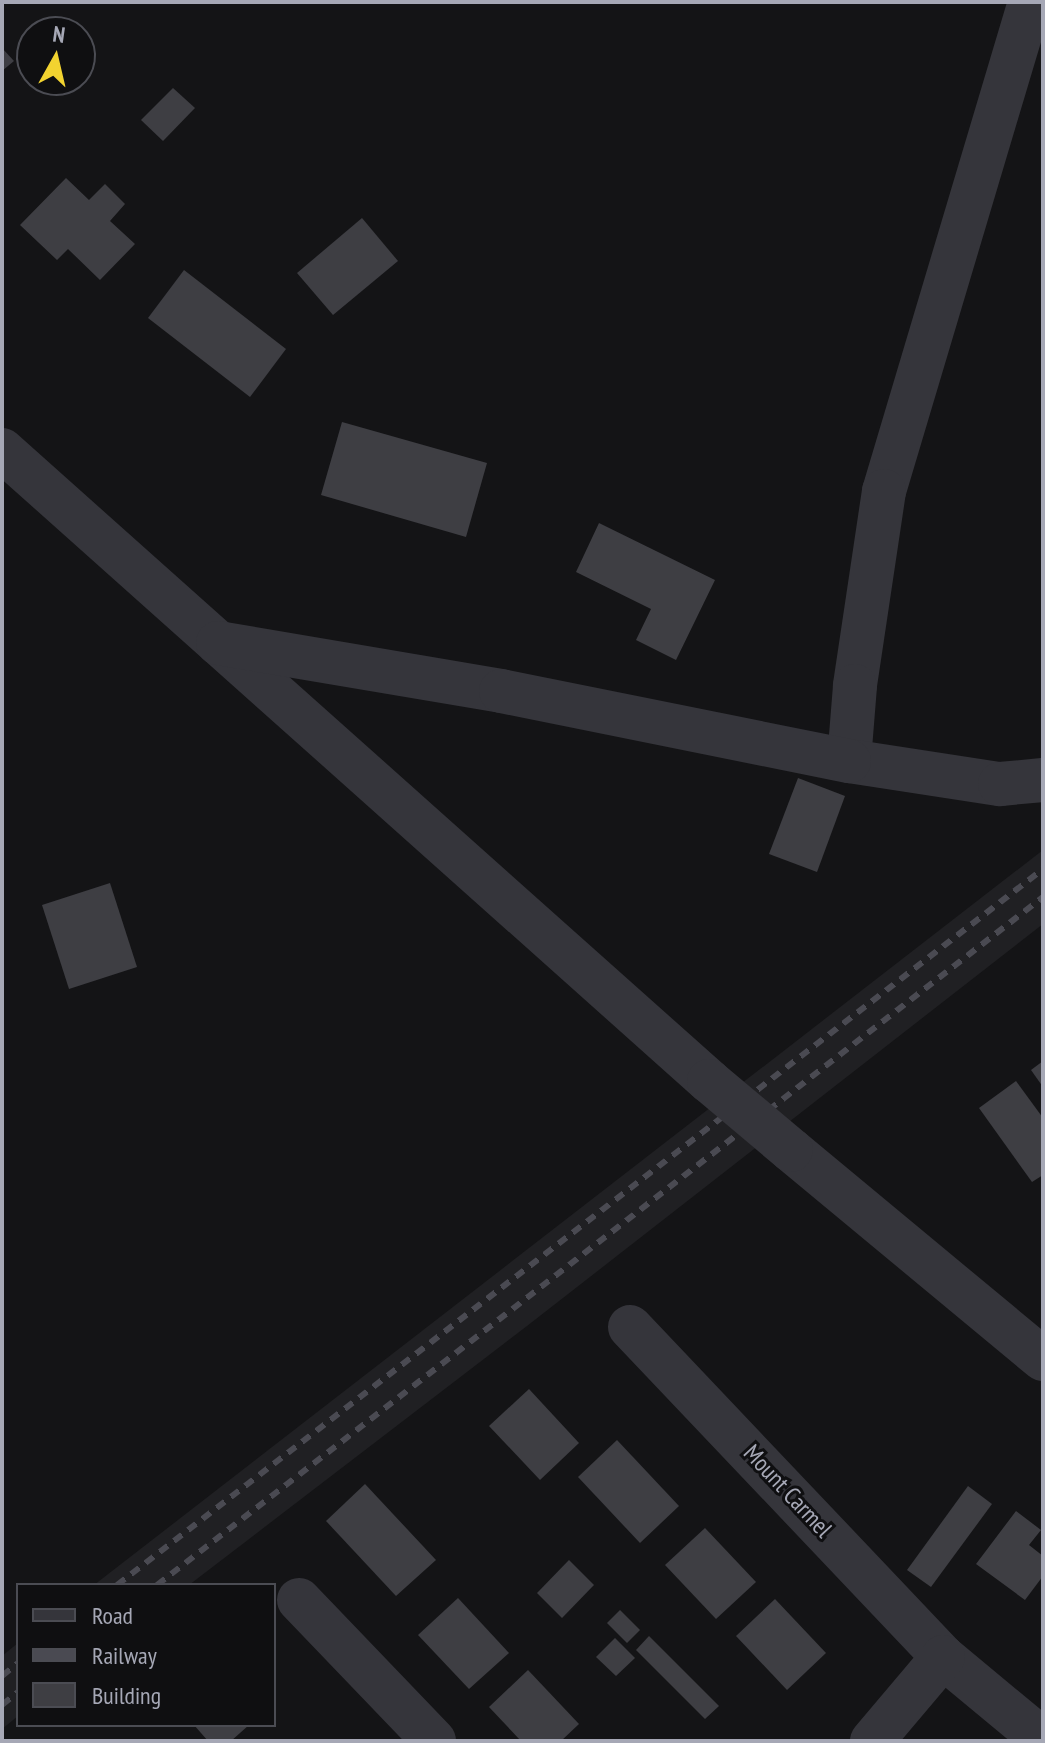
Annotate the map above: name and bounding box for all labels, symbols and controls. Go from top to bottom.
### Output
north arrow [16,16,96,96]
text: N [51,20,67,49]
street label: Mount Carmel [738,1439,838,1543]
legend [16,1583,276,1727]
text: Road [92,1600,133,1631]
text: Railway [92,1640,157,1671]
text: Building [92,1680,161,1711]

